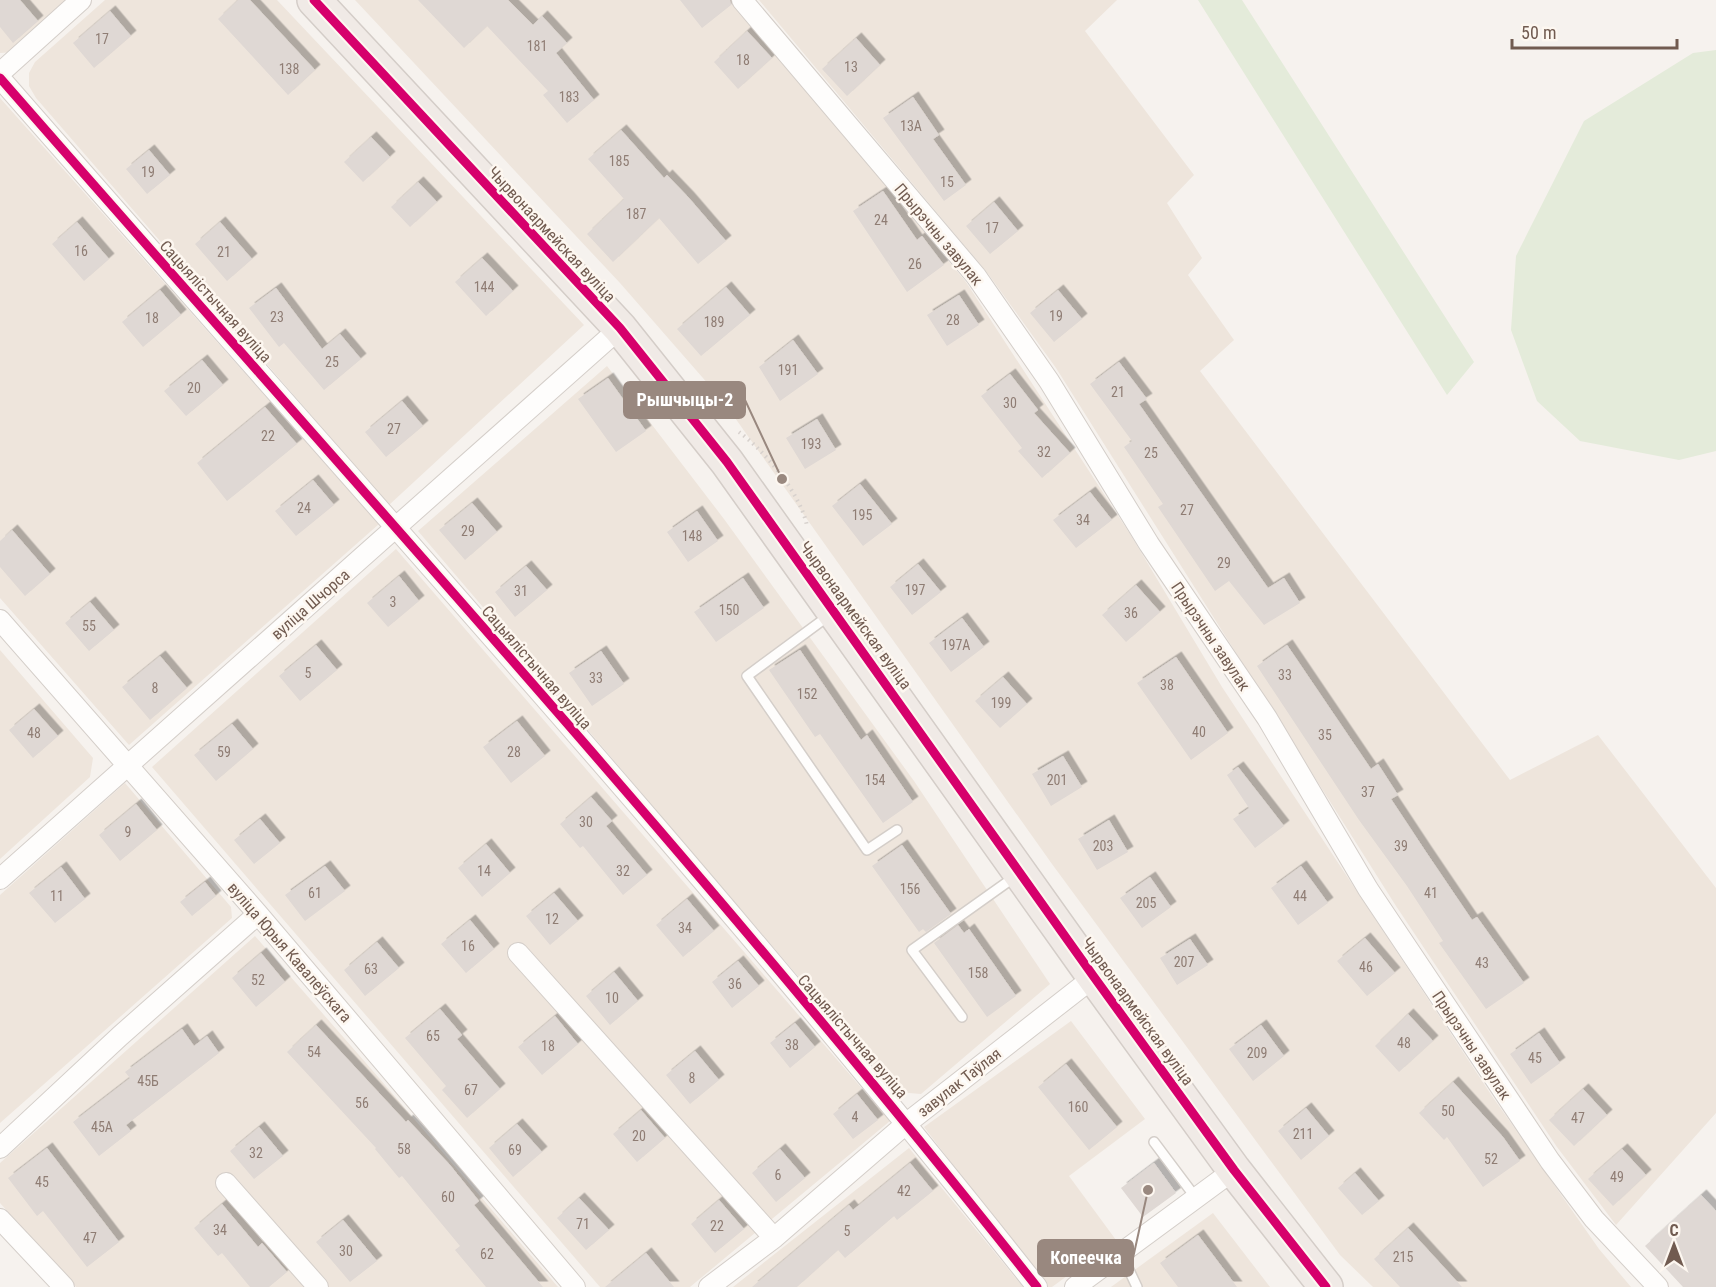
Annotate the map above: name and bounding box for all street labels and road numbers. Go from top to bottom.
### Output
street label: Чырвонаармейская вуліца [484,163,619,306]
street label: Прырэчны завулак [890,180,987,289]
street label: Сацыялістычная вуліца [156,236,275,366]
street label: Чырвонаармейская вуліца [796,538,916,693]
street label: вуліца Шчорса [267,565,353,643]
street label: Прырэчны завулак [1167,578,1254,695]
street label: Сацыялістычная вуліца [478,602,596,733]
street label: вуліца Юрыя Кавалеўскага [224,879,356,1026]
street label: Чырвонаармейская вуліца [1078,934,1198,1089]
street label: Сацыялістычная вуліца [794,971,912,1102]
street label: Прырэчны завулак [1428,987,1515,1104]
street label: завулак Таўлая [914,1044,1005,1121]

